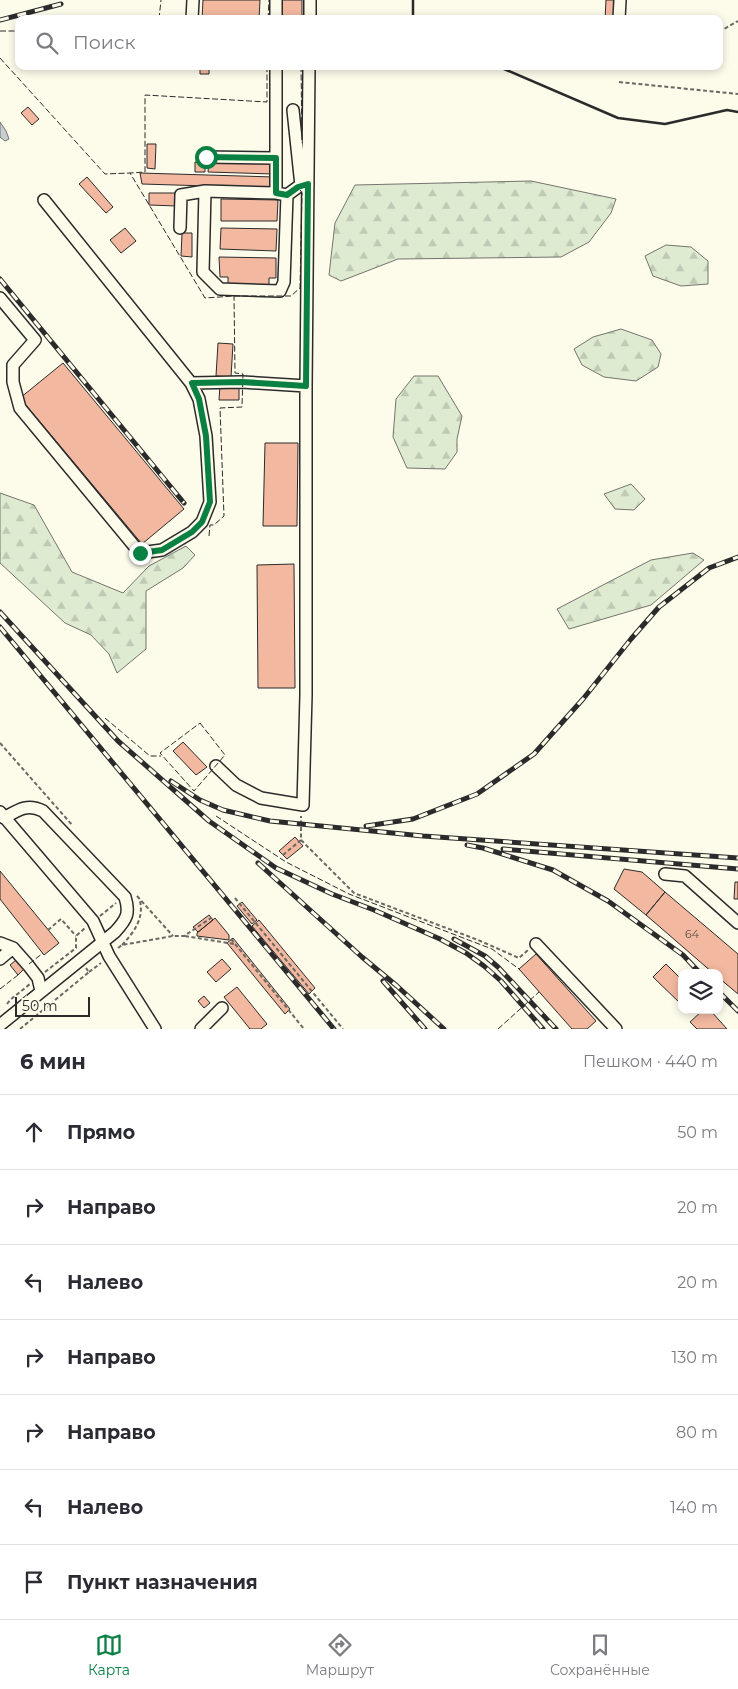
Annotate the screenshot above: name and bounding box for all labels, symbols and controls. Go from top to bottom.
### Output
search box [15,15,723,70]
icon: search [33,29,61,57]
text: Поиск [73,31,136,54]
route start [195,146,218,169]
route end [129,542,152,565]
house number: 64 [685,927,700,941]
map controls [678,969,723,1014]
button: layers [678,969,723,1014]
scale bar [15,994,90,1017]
text: 50 m [22,997,58,1015]
text: 6 мин [20,1049,86,1074]
text: Пешком · 440 m [583,1052,718,1071]
icon: ahead [20,1118,48,1146]
text: Прямо [67,1121,135,1144]
text: 50 m [677,1123,718,1142]
icon: right [20,1193,48,1221]
text: Направо [67,1196,156,1219]
text: 20 m [677,1198,718,1217]
icon: left [20,1268,48,1296]
text: Налево [67,1271,143,1294]
text: 20 m [677,1273,718,1292]
icon: right [20,1343,48,1371]
text: Направо [67,1346,156,1369]
text: 130 m [671,1348,718,1367]
icon: right [20,1418,48,1446]
text: Направо [67,1421,156,1444]
text: 80 m [676,1423,718,1442]
icon: left [20,1493,48,1521]
text: Налево [67,1496,143,1519]
text: 140 m [670,1498,718,1517]
icon: arrive [20,1568,48,1596]
text: Пункт назначения [67,1571,258,1594]
tab: Карта [88,1631,130,1679]
tab: Маршрут [306,1631,374,1679]
tab: Сохранённые [550,1631,650,1679]

